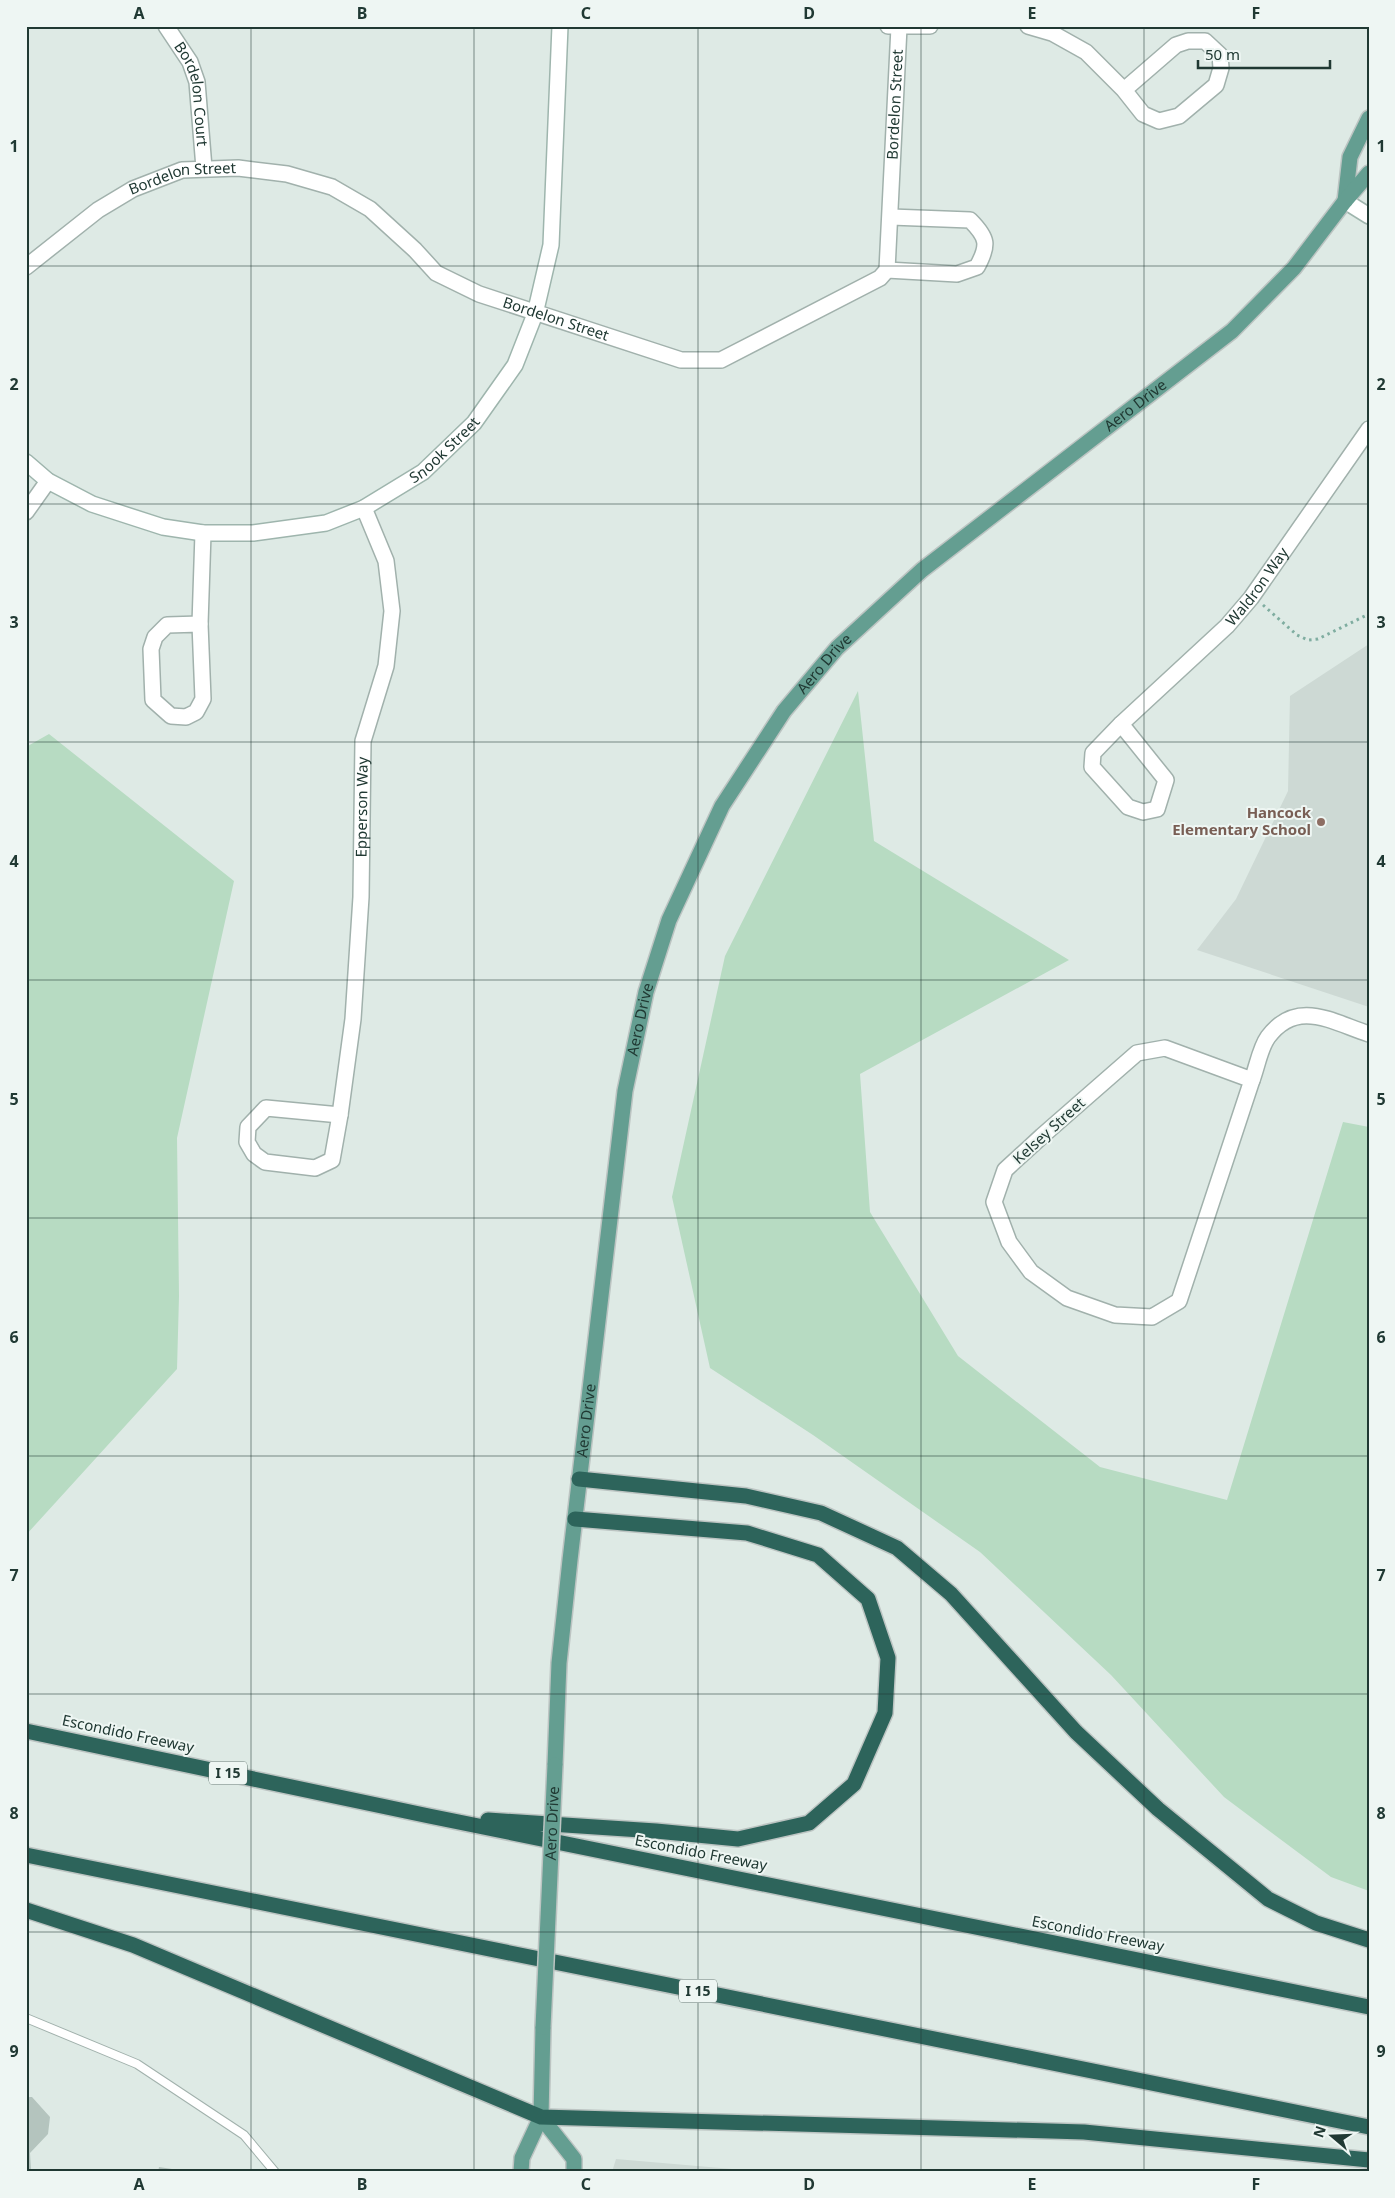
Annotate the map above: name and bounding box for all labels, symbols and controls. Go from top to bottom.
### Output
text: A [133,2,145,24]
text: B [357,2,367,24]
text: C [581,2,591,24]
text: D [803,2,815,24]
text: E [1028,2,1037,24]
text: F [1252,2,1260,24]
street label: Bordelon Court [170,37,213,148]
scale bar [1198,38,1330,70]
text: 50 m [1205,44,1240,64]
street label: Bordelon Street [881,48,907,160]
text: 1 [9,135,19,157]
text: 1 [1376,135,1386,157]
street label: Bordelon Street [125,157,237,199]
street label: Bordelon Street [500,291,612,345]
text: 2 [9,373,19,395]
text: 2 [1376,373,1386,395]
street label: Aero Drive [1099,374,1170,435]
street label: Snook Street [405,412,484,487]
street label: Waldron Way [1221,543,1293,630]
text: 3 [9,611,19,633]
text: 3 [1376,611,1386,633]
street label: Aero Drive [792,628,856,698]
street label: Epperson Way [351,756,372,858]
place label: Hancock Elementary School [1172,802,1312,839]
marker: Hancock Elementary School [1315,816,1327,828]
text: 4 [9,850,19,872]
text: 4 [1376,850,1386,872]
street label: Aero Drive [622,980,657,1058]
text: 5 [9,1088,19,1110]
text: 5 [1376,1088,1386,1110]
street label: Kelsey Street [1008,1092,1089,1168]
text: 6 [9,1326,19,1348]
text: 6 [1376,1326,1386,1348]
street label: Aero Drive [571,1383,600,1458]
text: 7 [9,1564,19,1586]
text: 7 [1376,1564,1386,1586]
street label: Escondido Freeway [60,1709,196,1757]
road number: I 15 [209,1762,247,1785]
street label: Aero Drive [540,1786,563,1861]
text: 8 [9,1802,19,1824]
text: 8 [1376,1802,1386,1824]
street label: Escondido Freeway [633,1829,769,1875]
street label: Escondido Freeway [1030,1910,1166,1956]
road number: I 15 [679,1980,717,2002]
text: 9 [9,2040,19,2062]
text: 9 [1376,2040,1386,2062]
north arrow [1308,2110,1358,2160]
text: N [1308,2123,1330,2140]
text: A [133,2173,145,2195]
text: B [357,2173,367,2195]
text: C [581,2173,591,2195]
text: D [803,2173,815,2195]
text: E [1028,2173,1037,2195]
text: F [1252,2173,1260,2195]

